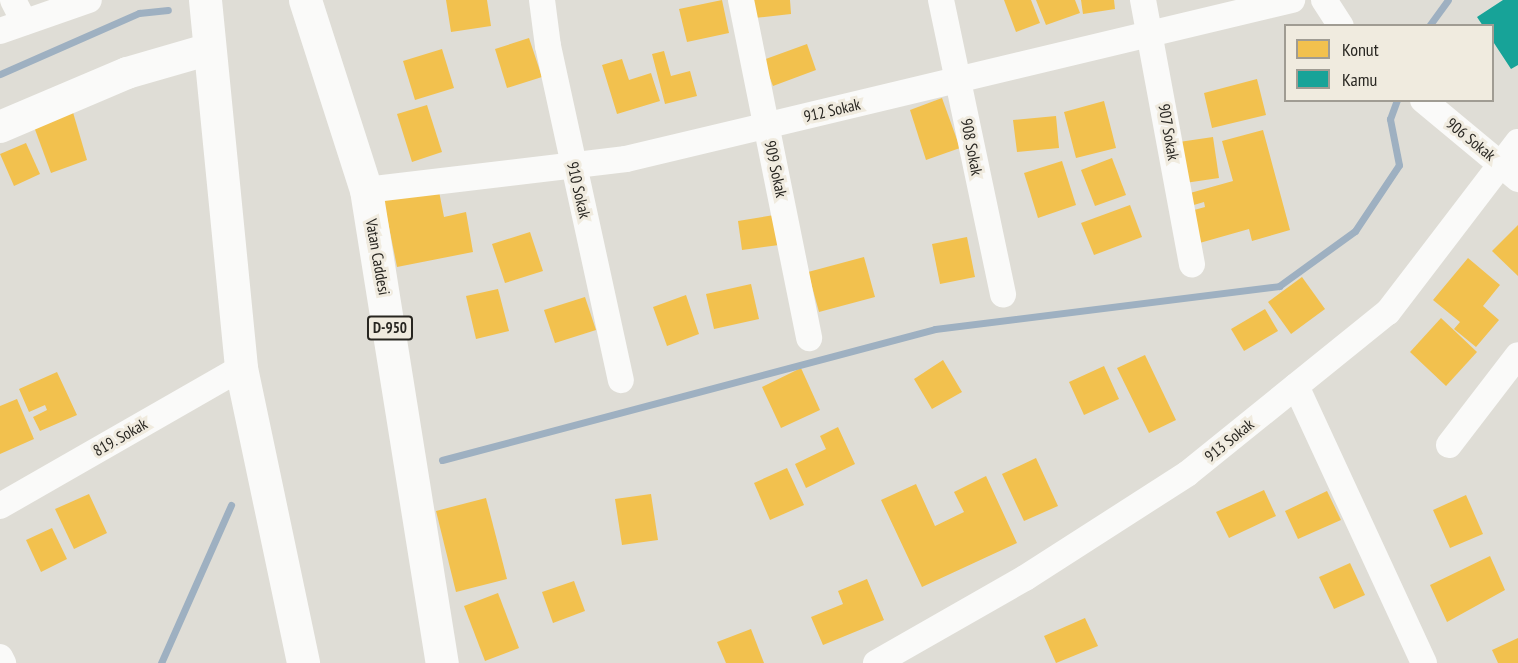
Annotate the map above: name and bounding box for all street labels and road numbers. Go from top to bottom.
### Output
street label: 912 Sokak [802,94,862,126]
street label: 907 Sokak [1155,102,1183,162]
street label: 906 Sokak [1443,113,1499,165]
street label: 908 Sokak [957,117,987,177]
street label: 909 Sokak [761,139,791,199]
street label: 910 Sokak [563,160,595,220]
street label: Vatan Caddesi [362,217,394,297]
road number: D-950 [366,316,414,340]
street label: 819. Sokak [89,414,151,460]
street label: 913 Sokak [1201,414,1257,466]

